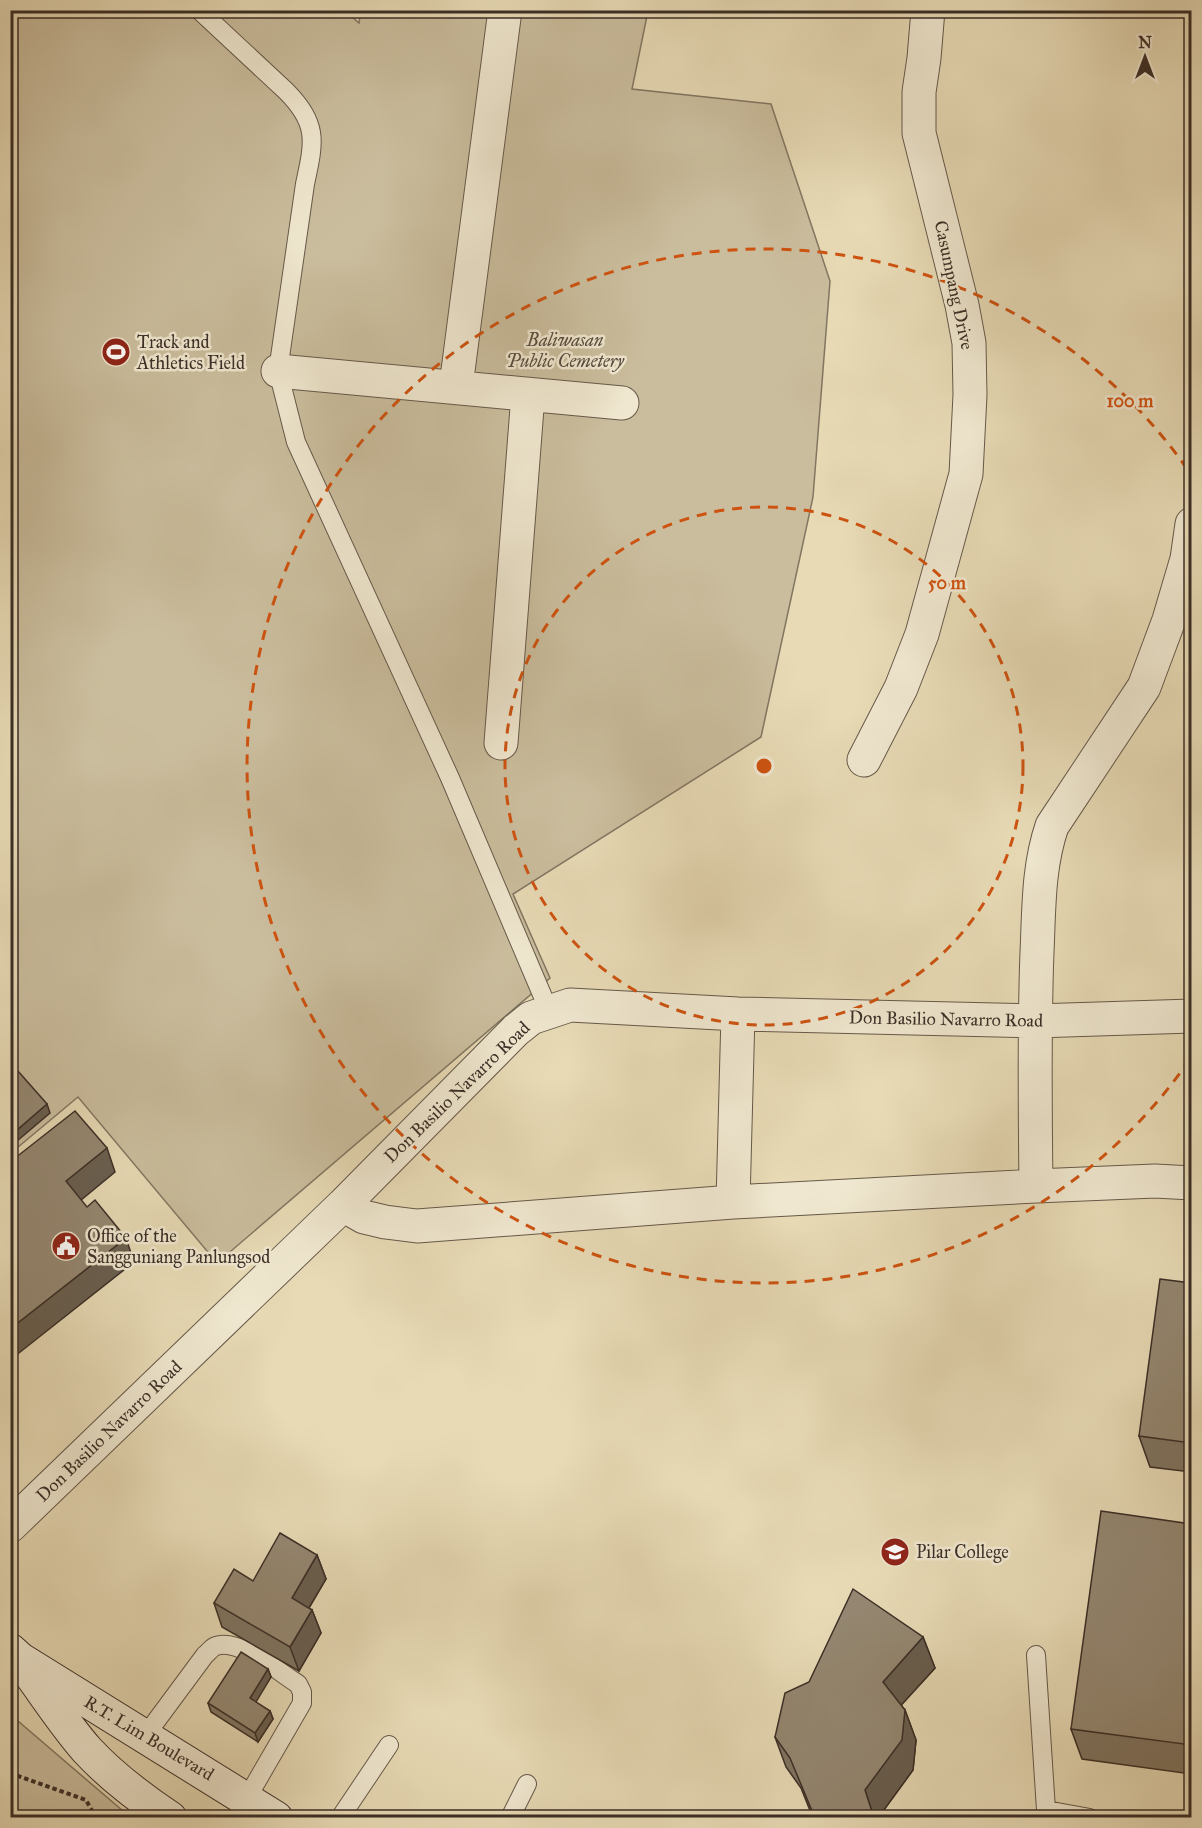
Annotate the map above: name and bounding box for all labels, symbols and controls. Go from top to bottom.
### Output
north arrow [1115,27,1175,87]
text: N [1138,33,1152,52]
street label: Casumpang Drive [929,218,978,352]
park label: Baliwasan Public Cemetery [506,329,625,372]
place label: Track and Athletics Field [136,331,245,374]
sports icon: Track and Athletics Field [100,336,132,368]
text: 100 m [1107,390,1154,412]
text: 50 m [928,572,967,594]
centre of rings [754,756,774,776]
street label: Don Basilio Navarro Road [849,1006,1043,1032]
street label: Don Basilio Navarro Road [380,1017,534,1167]
place label: Office of the Sangguniang Panlungsod [87,1225,270,1269]
public building icon: Office of the Sangguniang Panlungsod [50,1230,82,1262]
street label: Don Basilio Navarro Road [32,1356,186,1506]
school or university icon: Pilar College [879,1536,911,1568]
place label: Pilar College [916,1541,1009,1564]
street label: R.T. Lim Boulevard [80,1691,218,1785]

